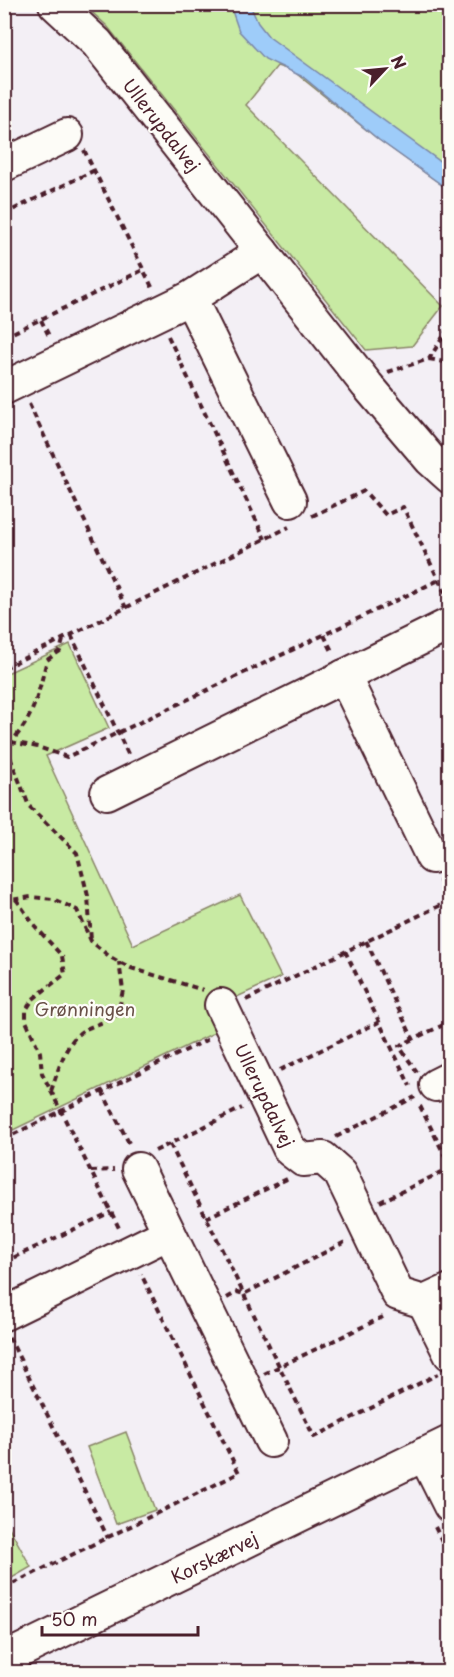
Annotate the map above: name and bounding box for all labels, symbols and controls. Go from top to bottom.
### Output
north arrow [355,39,415,99]
text: N [386,51,413,73]
street label: Ullerupdalvej [117,72,207,178]
park label: Grønningen [35,995,135,1022]
street label: Ullerupdalvej [228,1039,302,1151]
street label: Korskærvej [166,1524,262,1590]
scale bar [42,1599,198,1637]
text: 50 m [51,1605,98,1632]

